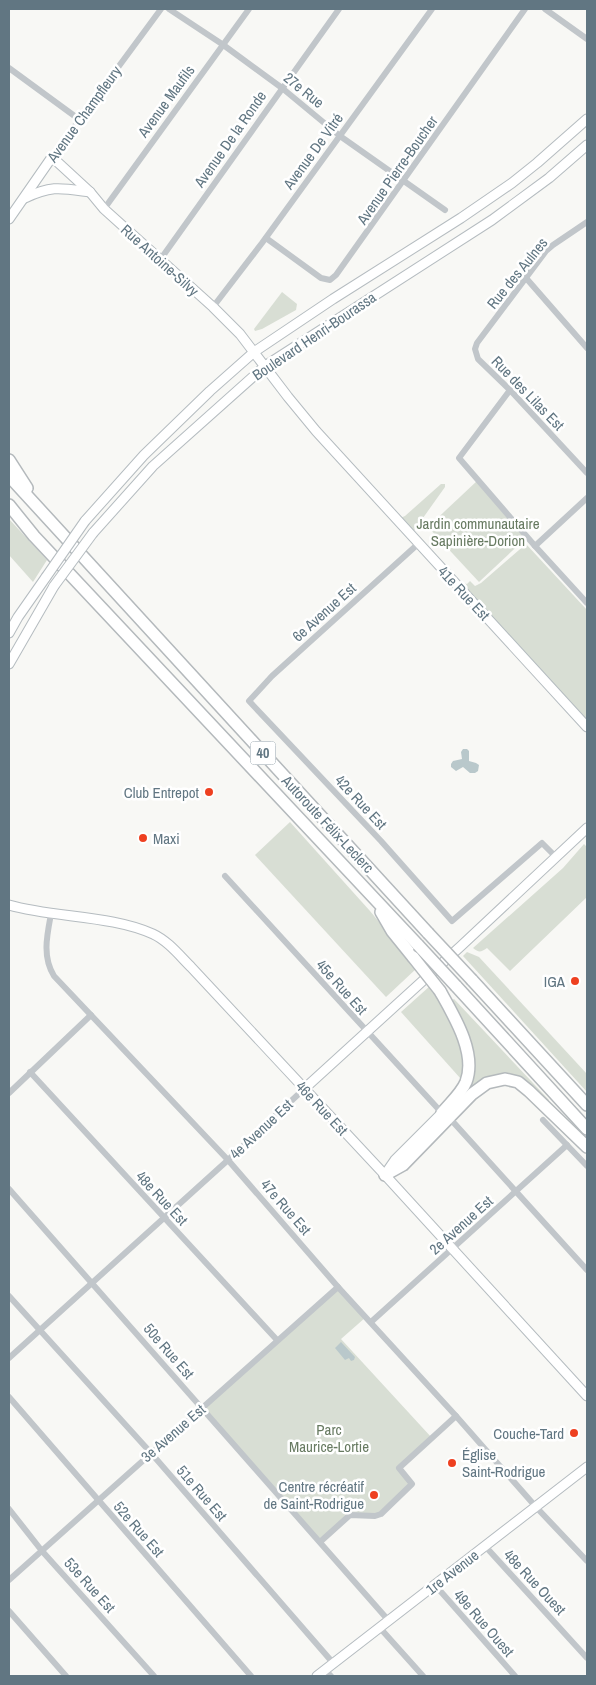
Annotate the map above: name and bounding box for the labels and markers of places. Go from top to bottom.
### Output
place label: Club Entrepot [124,782,200,803]
marker: Club Entrepot [203,786,215,798]
place label: Maxi [153,828,180,849]
marker: Maxi [137,832,149,844]
place label: IGA [544,971,566,992]
marker: IGA [569,975,581,987]
place label: Couche-Tard [493,1423,564,1444]
marker: Couche-Tard [568,1427,580,1439]
place label: Église Saint-Rodrigue [462,1444,546,1482]
marker: Église Saint-Rodrigue [446,1457,458,1469]
place label: Centre récréatif de Saint-Rodrigue [263,1476,365,1514]
marker: Centre récréatif de Saint-Rodrigue [368,1489,380,1501]

